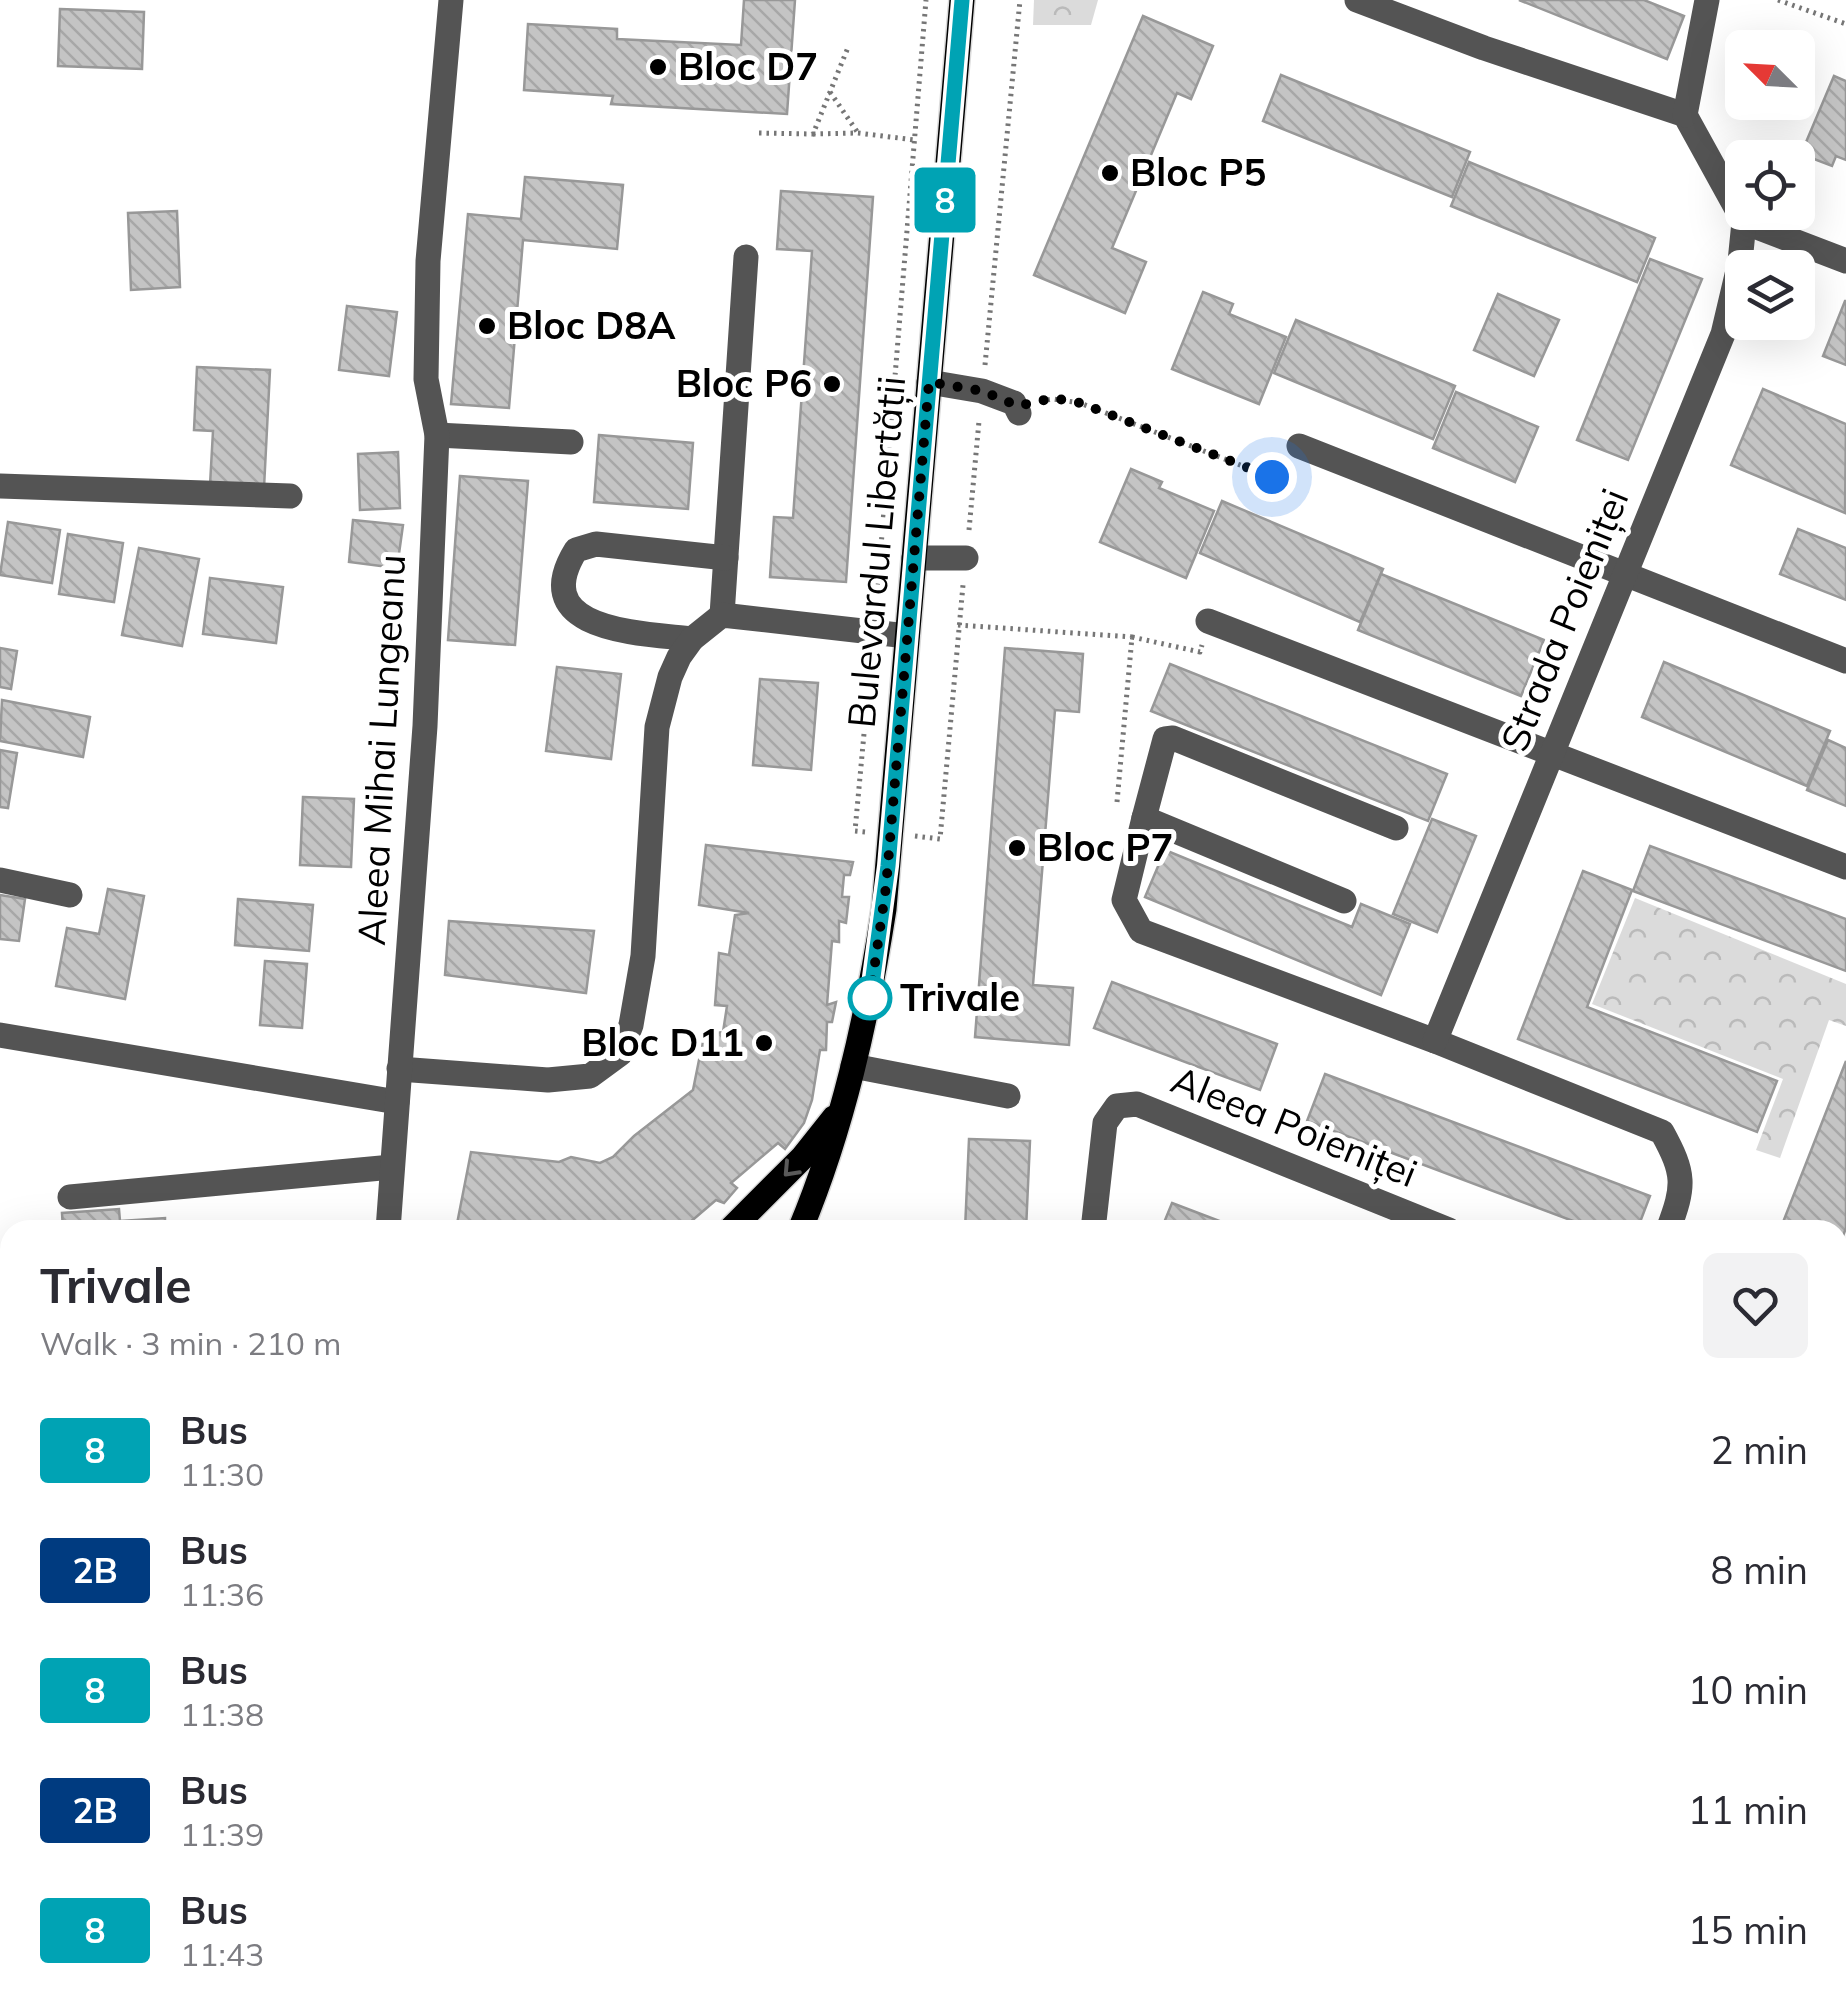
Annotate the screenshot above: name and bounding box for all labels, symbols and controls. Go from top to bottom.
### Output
north arrow [1725,30,1815,120]
map controls [1725,30,1815,340]
place label: Bloc D7 [678,42,818,90]
marker: Bloc D7 [647,56,669,78]
button: locate [1725,140,1815,230]
place label: Bloc P5 [1130,148,1266,196]
marker: Bloc P5 [1099,162,1121,184]
line badge: 8 [912,168,978,232]
text: 8 [934,178,956,222]
button: layers [1725,250,1815,340]
place label: Bloc D8A [507,301,676,349]
marker: Bloc D8A [476,315,498,337]
place label: Bloc P6 [676,359,812,407]
marker: Bloc P6 [821,373,843,395]
street label: Bulevardul Libertății [837,374,916,730]
your location [1247,452,1297,502]
street label: Strada Poieniței [1490,482,1639,758]
street label: Aleea Mihai Lungeanu [347,553,415,947]
place label: Bloc P7 [1037,823,1173,871]
marker: Bloc P7 [1006,837,1028,859]
place label: Trivale [900,973,1020,1021]
marker: Trivale [849,977,891,1019]
place label: Bloc D11 [581,1018,744,1066]
marker: Bloc D11 [753,1032,775,1054]
street label: Aleea Poieniței [1164,1055,1424,1198]
one-way arrow [784,1159,802,1177]
button: heart [1703,1253,1808,1358]
text: Trivale [40,1255,192,1315]
text: Walk · 3 min · 210 m [40,1323,341,1363]
text: Bus [180,1406,248,1454]
text: 2 min [1711,1426,1808,1474]
text: 8 [84,1428,106,1472]
text: 11:30 [180,1454,264,1494]
text: Bus [180,1526,248,1574]
text: 8 min [1711,1546,1808,1594]
text: 2B [72,1548,118,1592]
text: 11:36 [180,1574,264,1614]
text: Bus [180,1646,248,1694]
text: 10 min [1688,1666,1808,1714]
text: 8 [84,1668,106,1712]
text: 11:38 [180,1694,264,1734]
text: Bus [180,1766,248,1814]
text: 11 min [1688,1786,1808,1834]
text: 2B [72,1788,118,1832]
text: 11:39 [180,1814,264,1854]
text: Bus [180,1886,248,1934]
text: 15 min [1688,1906,1808,1954]
text: 8 [84,1908,106,1952]
text: 11:43 [180,1934,264,1974]

